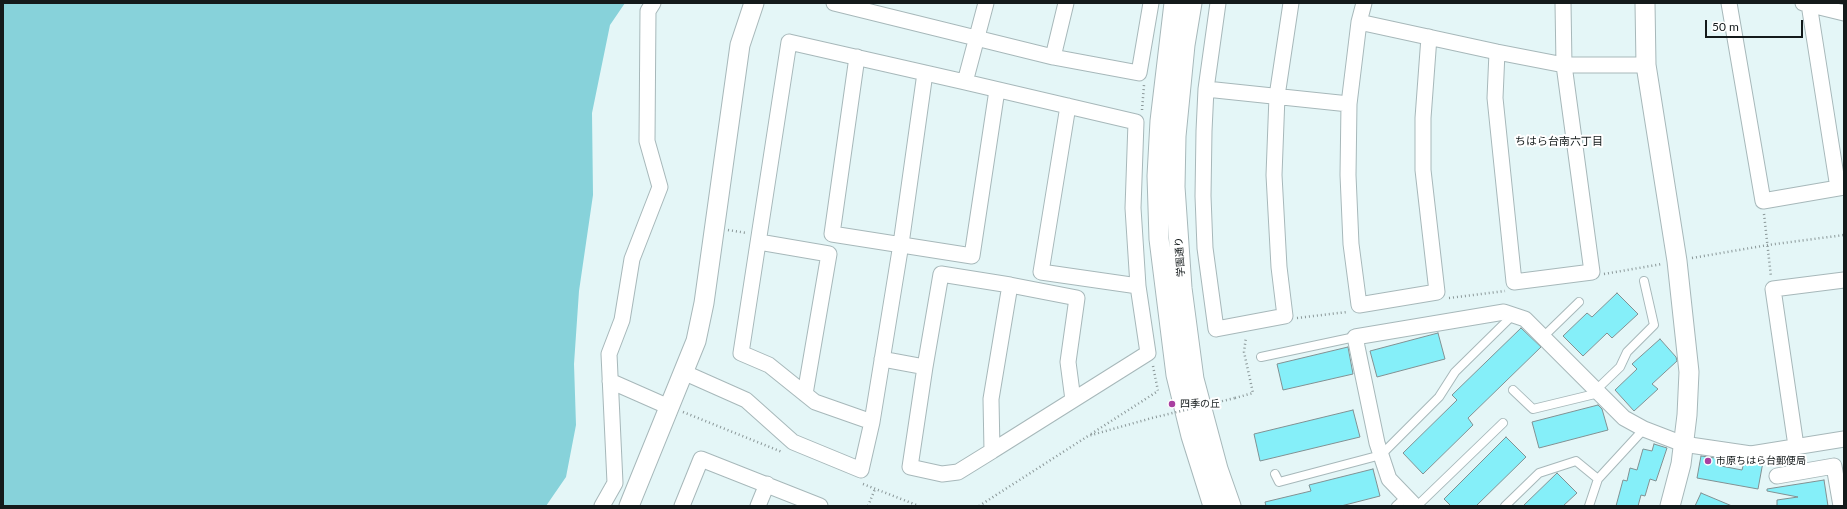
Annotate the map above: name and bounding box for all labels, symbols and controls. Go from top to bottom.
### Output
scale bar [1707,12,1805,38]
text: 50 m [1712,19,1739,34]
district label: ちはら台南六丁目 [1515,134,1603,148]
street label: 学園通り [1173,237,1187,277]
place label: 四季の丘 [1180,398,1220,410]
marker: 四季の丘 [1167,399,1177,409]
place label: 市原ちはら台郵便局 [1716,455,1806,467]
marker: 市原ちはら台郵便局 [1703,456,1713,466]

